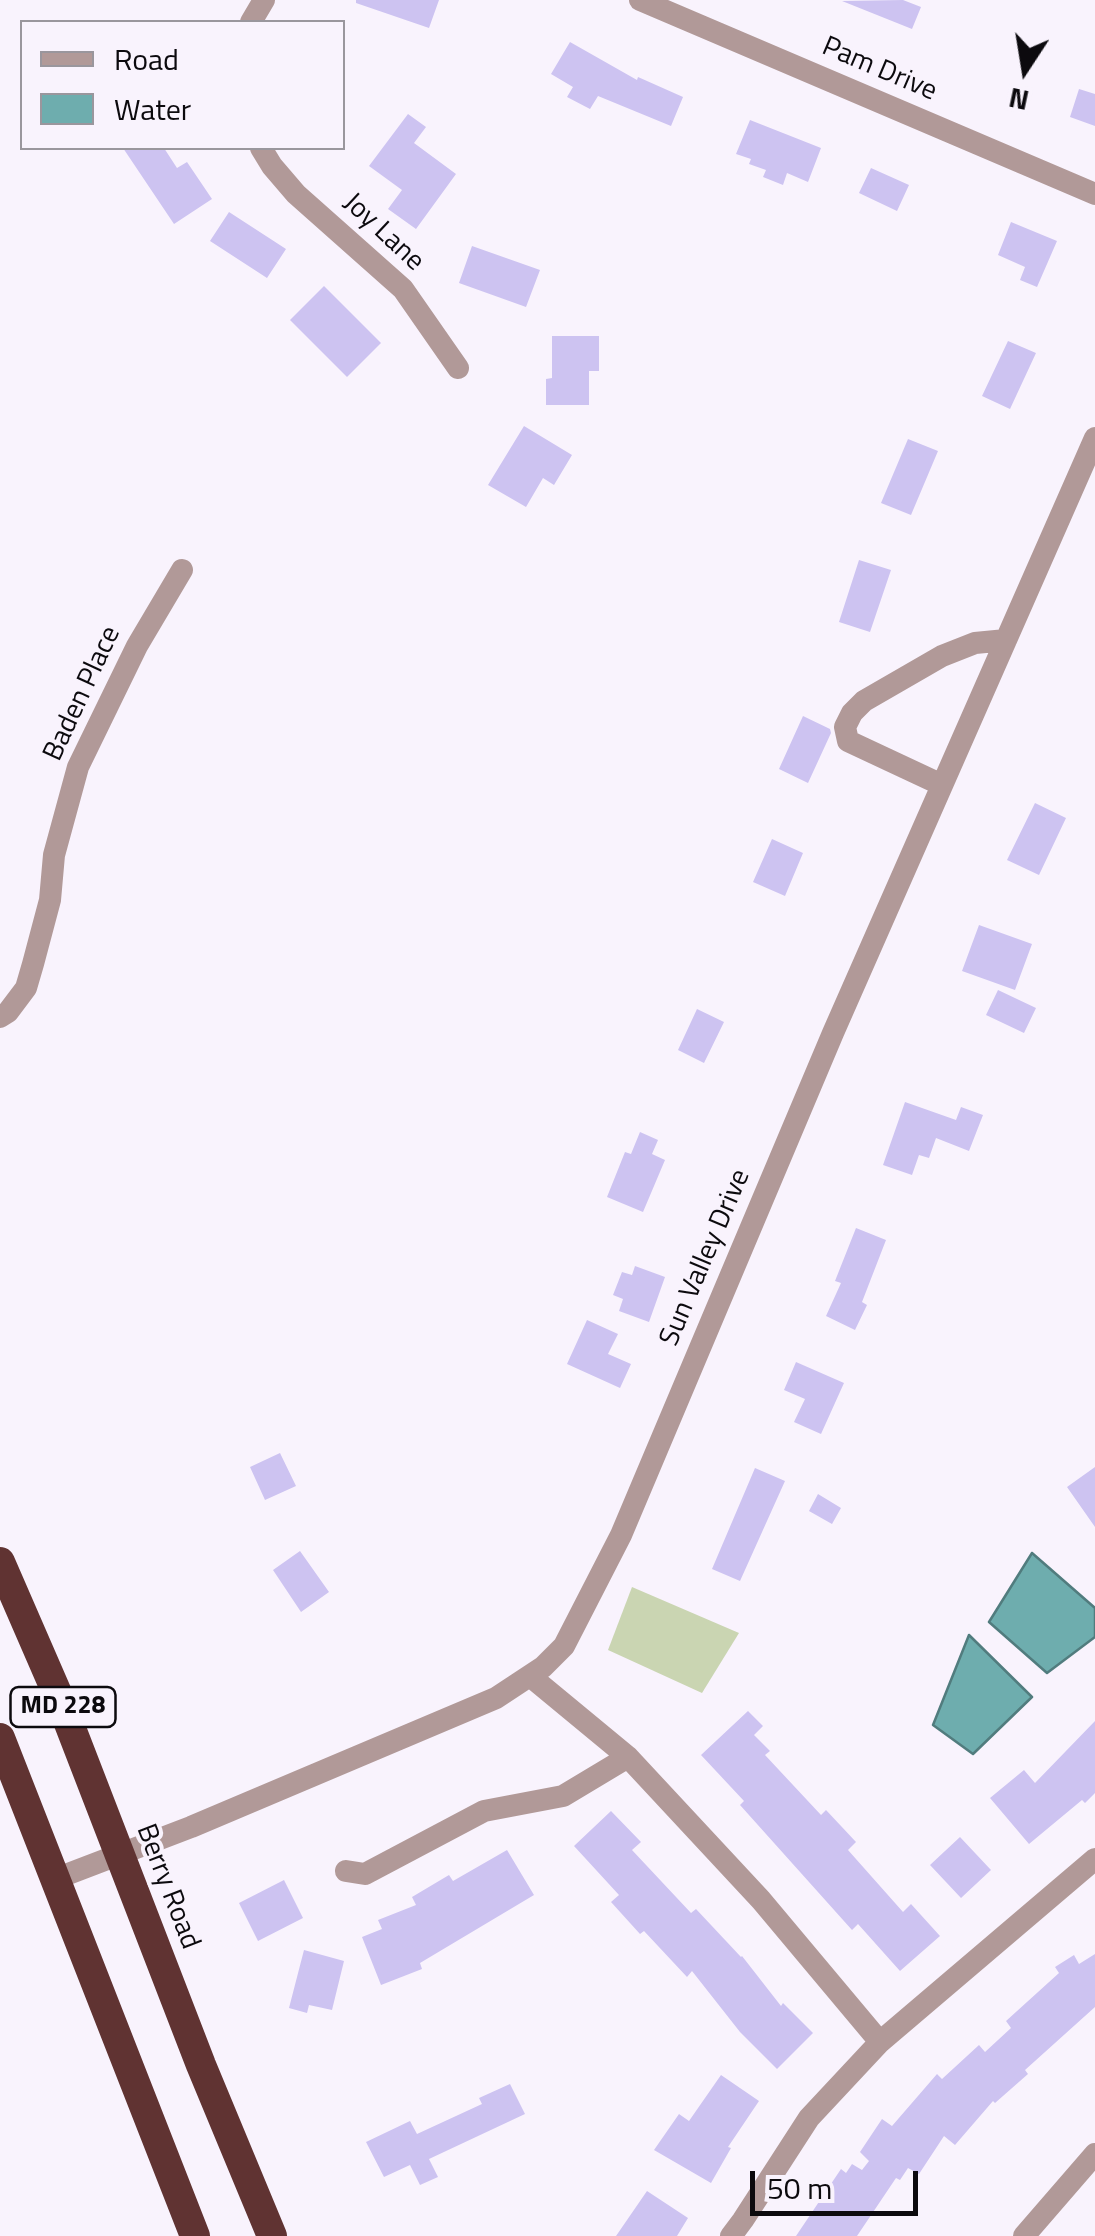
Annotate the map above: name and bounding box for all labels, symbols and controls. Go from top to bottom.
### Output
legend [20,20,345,150]
north arrow [975,20,1075,120]
street label: Pam Drive [817,31,941,109]
text: Road [114,36,179,82]
text: N [1005,77,1033,123]
text: Water [114,86,191,132]
street label: Joy Lane [335,187,431,279]
street label: Baden Place [37,621,129,767]
street label: Sun Valley Drive [654,1165,758,1351]
road number: MD 228 [10,1687,116,1727]
street label: Berry Road [128,1820,206,1954]
scale bar [755,2151,922,2213]
text: 50 m [767,2165,832,2211]

